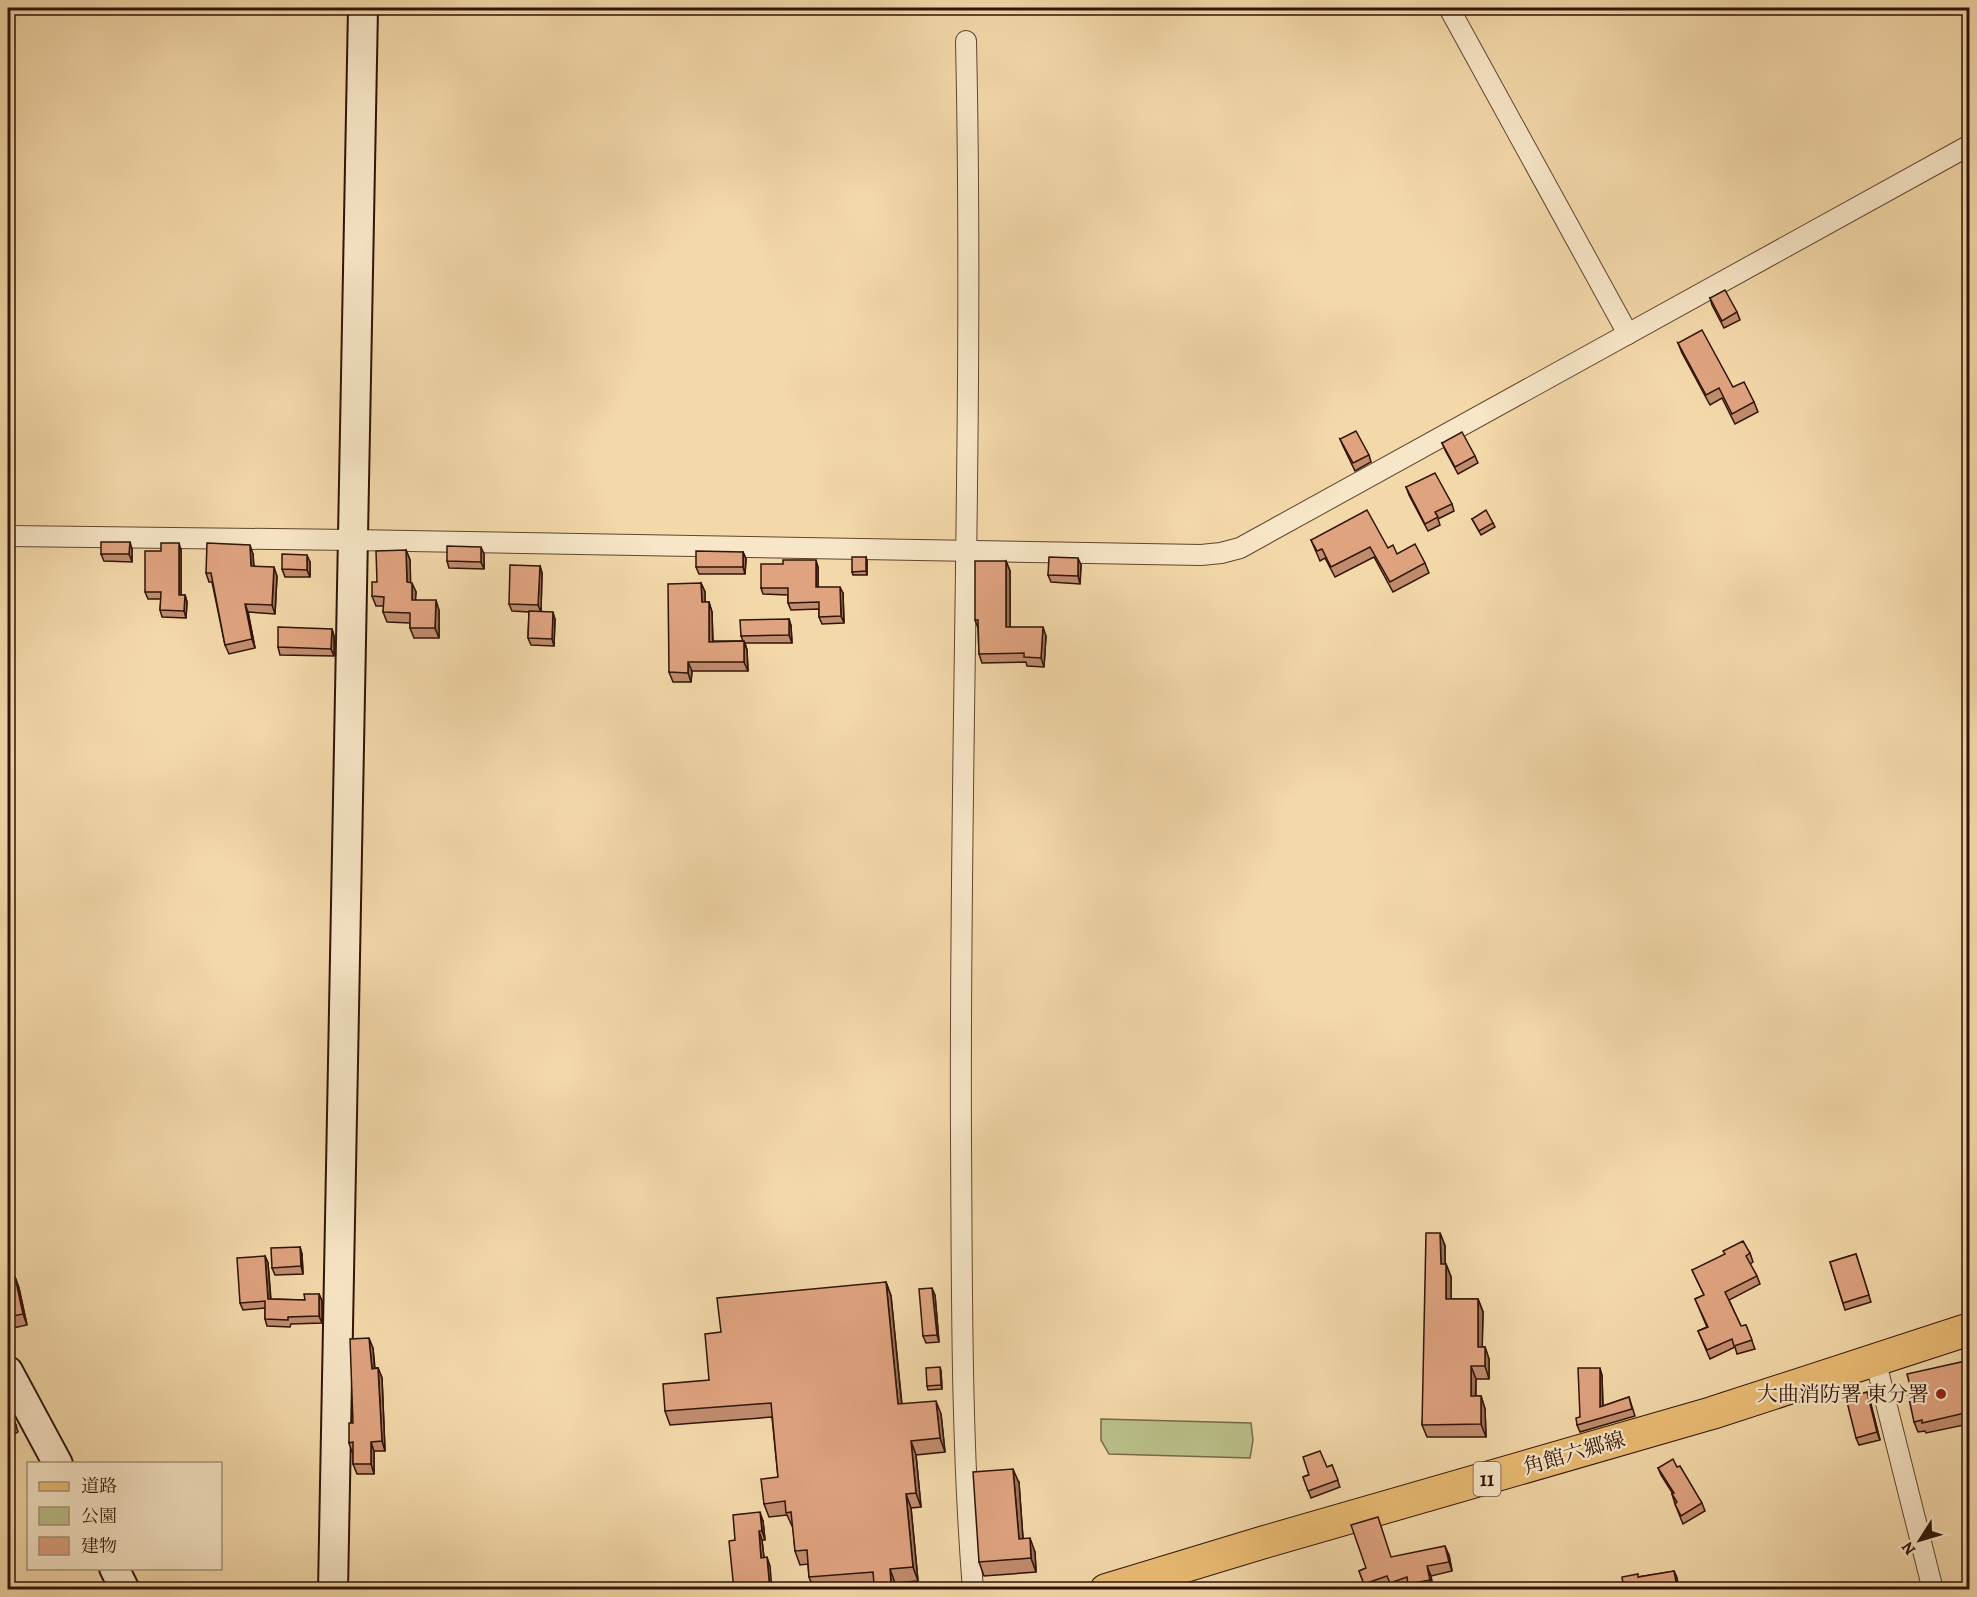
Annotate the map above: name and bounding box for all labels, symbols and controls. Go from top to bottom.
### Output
place label: 大曲消防署 東分署 [1757,1380,1929,1408]
marker: 大曲消防署 東分署 [1934,1387,1948,1401]
street label: 角館六郷線 [1520,1425,1628,1481]
legend [27,1462,222,1570]
road number: 11 [1474,1462,1500,1496]
text: 道路 [81,1474,117,1498]
text: 公園 [81,1504,117,1528]
north arrow [1890,1510,1950,1570]
text: 建物 [81,1534,117,1558]
text: N [1896,1537,1921,1560]

